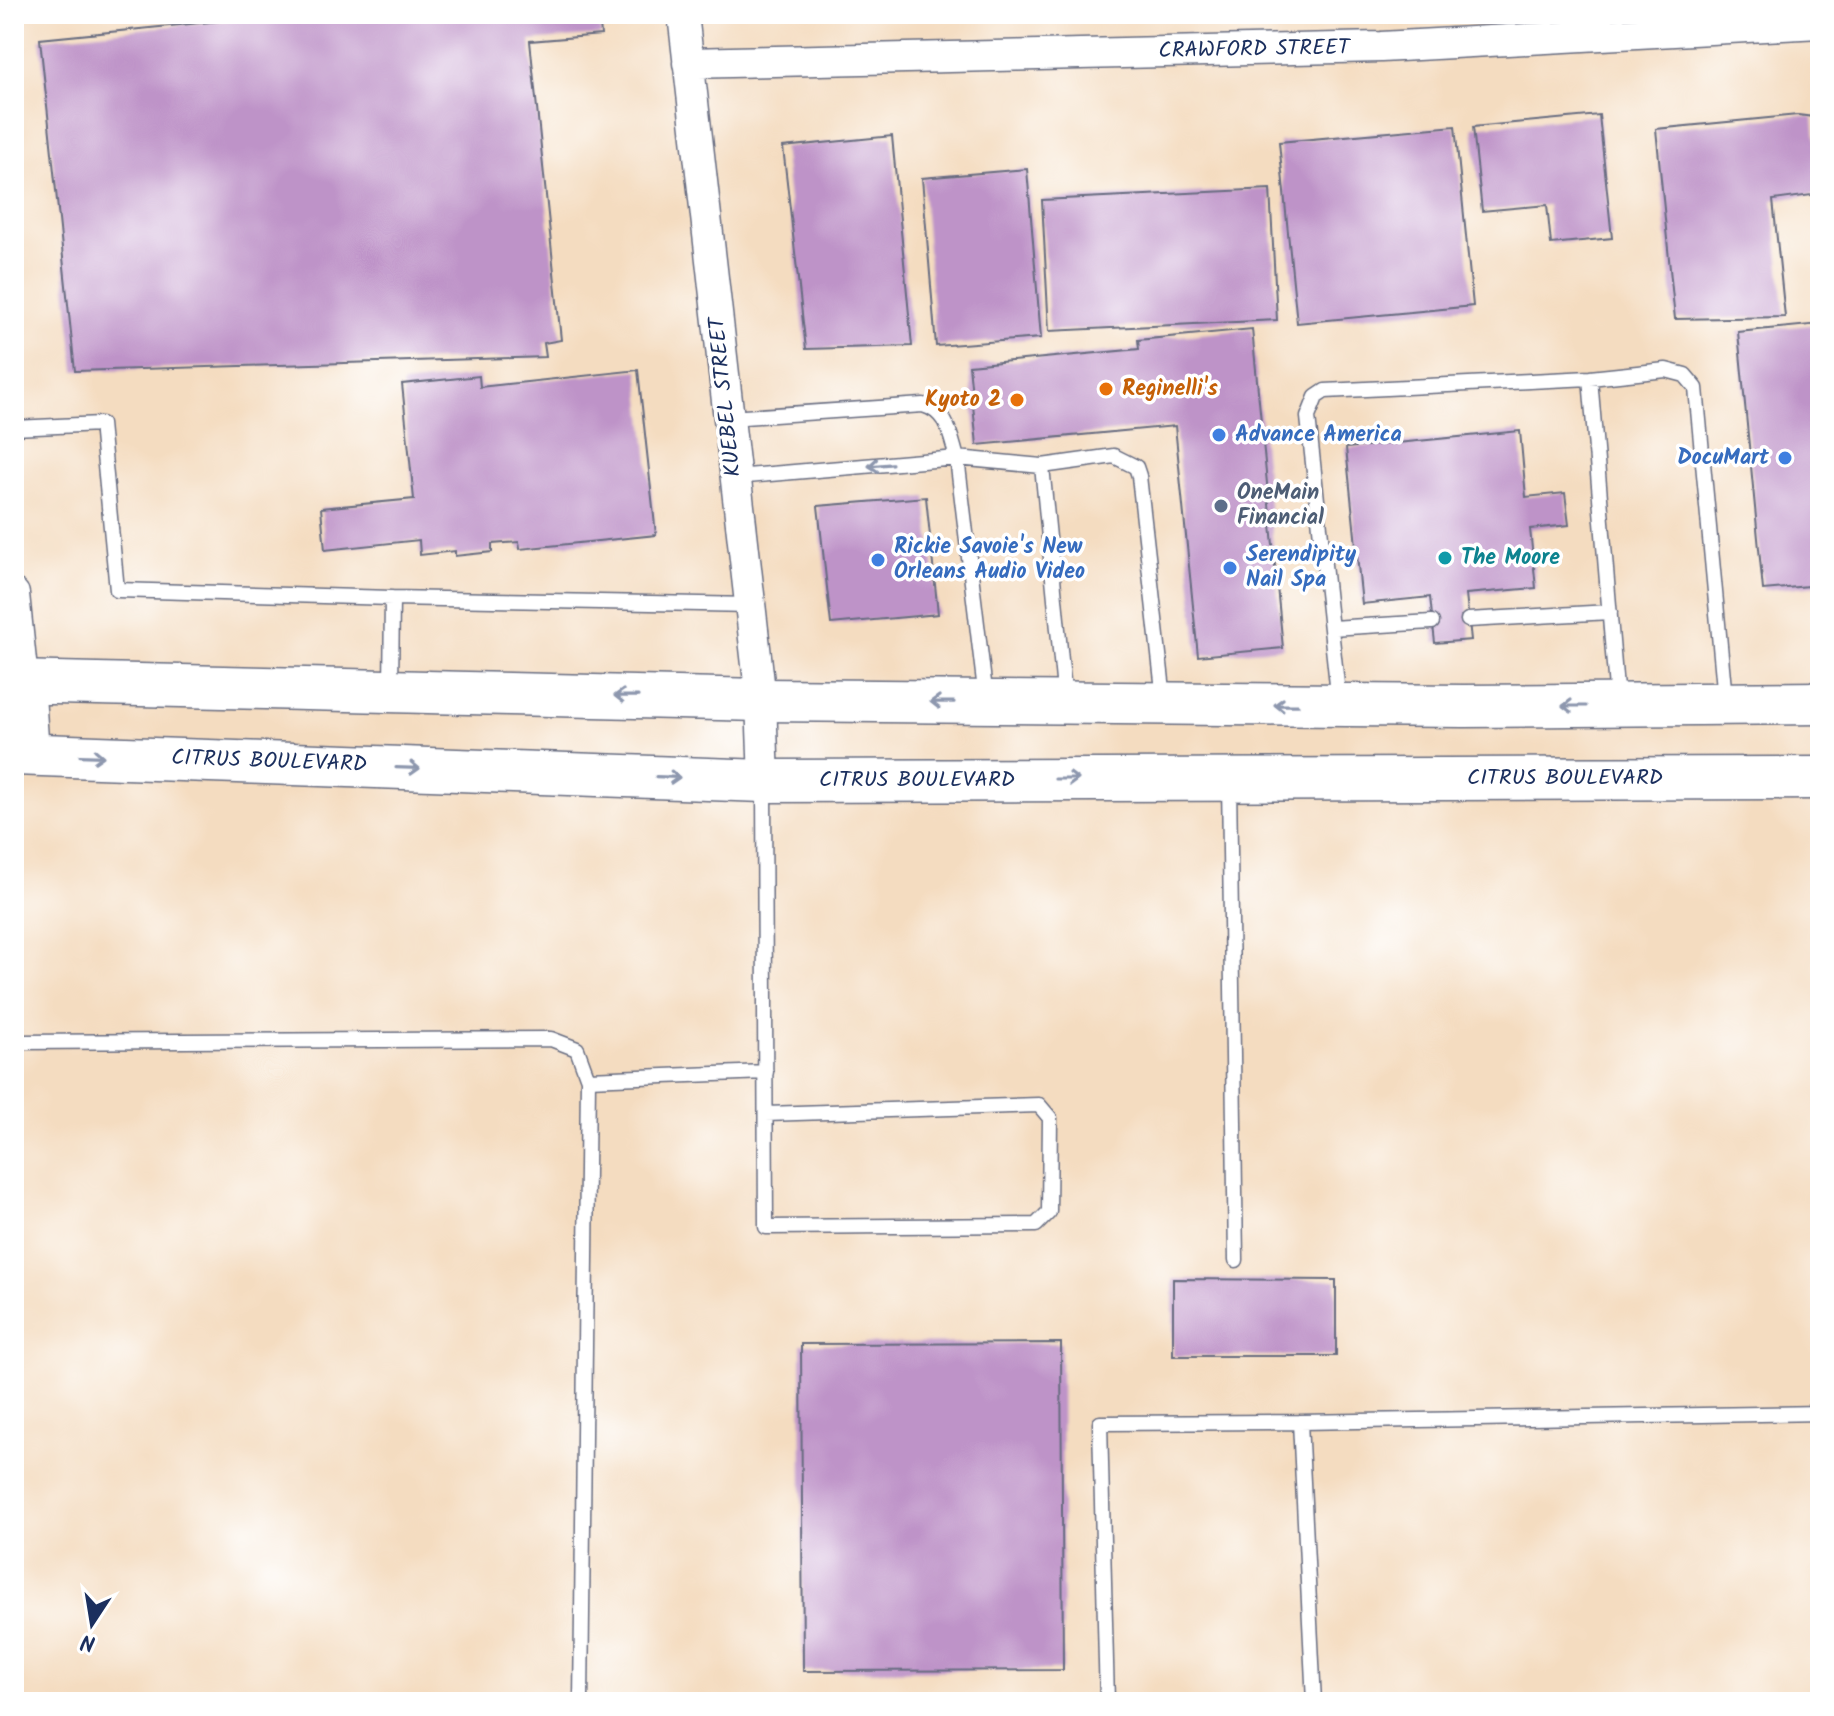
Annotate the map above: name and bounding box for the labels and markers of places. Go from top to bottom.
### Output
place label: Reginelli's [1122,372,1218,407]
marker: Reginelli's [1097,380,1115,398]
place label: Kyoto 2 [925,383,1001,418]
marker: Kyoto 2 [1008,391,1026,409]
place label: Advance America [1235,418,1402,453]
marker: Advance America [1210,426,1228,444]
place label: DocuMart [1677,441,1770,476]
marker: DocuMart [1776,449,1794,467]
place label: OneMain Financial [1237,476,1324,536]
marker: OneMain Financial [1212,497,1230,515]
place label: Rickie Savoie's New Orleans Audio Video [894,530,1085,590]
place label: Serendipity Nail Spa [1246,538,1357,598]
place label: The Moore [1461,541,1560,576]
marker: The Moore [1436,549,1454,567]
marker: Rickie Savoie's New Orleans Audio Video [869,551,887,569]
marker: Serendipity Nail Spa [1221,559,1239,577]

